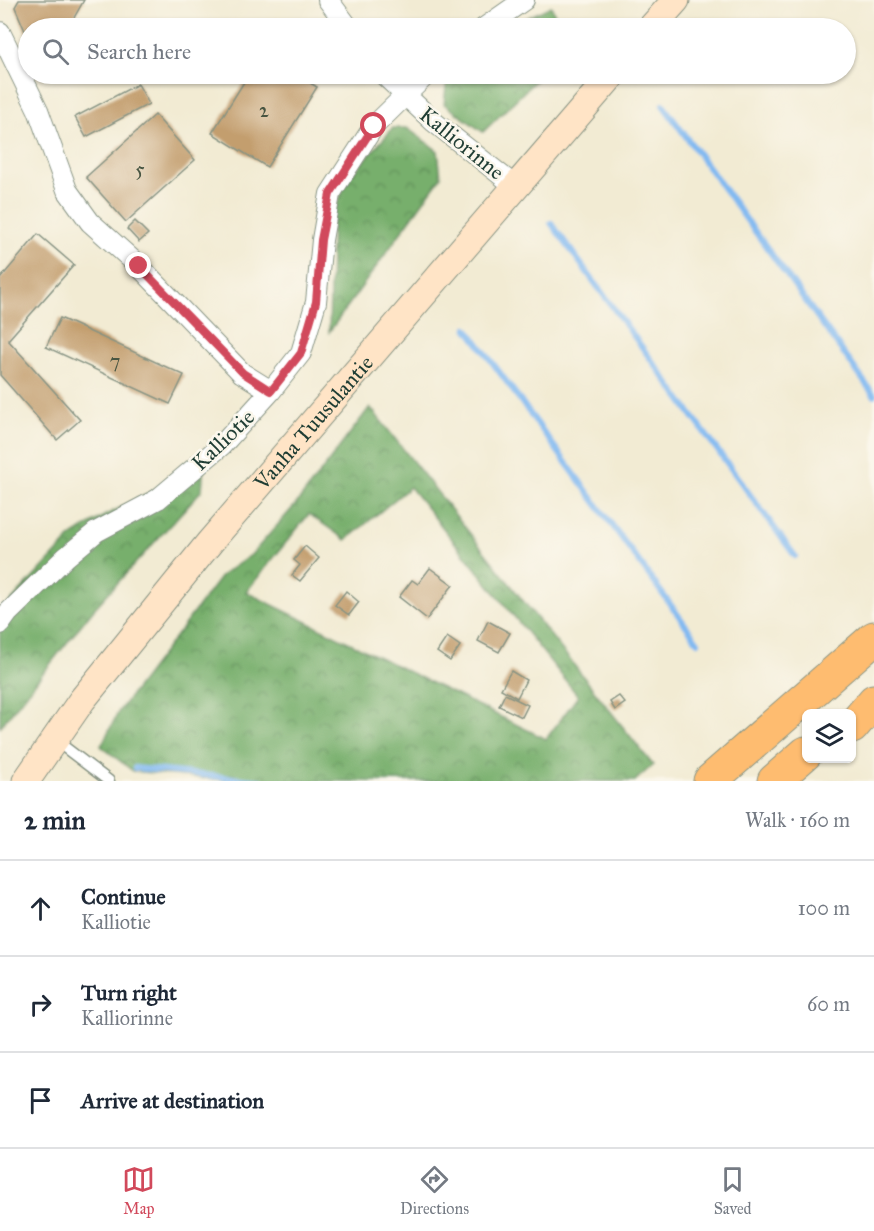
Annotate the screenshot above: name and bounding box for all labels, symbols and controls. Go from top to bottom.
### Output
search box [18,18,856,84]
icon: search [39,35,72,68]
text: Search here [87,38,191,65]
house number: 2 [259,98,269,122]
street label: Kalliorinne [414,101,510,185]
route start [360,112,386,138]
house number: 5 [135,157,145,181]
route end [125,252,151,278]
house number: 7 [110,349,120,373]
street label: Vanha Tuusulantie [247,349,379,496]
street label: Kalliotie [186,404,260,476]
map controls [802,709,856,763]
button: layers [802,709,856,763]
text: 2 min [24,804,85,836]
text: Walk · 160 m [745,808,850,832]
text: Continue [81,883,166,910]
icon: ahead [24,892,57,925]
text: 100 m [798,896,850,920]
text: Kalliotie [81,910,151,934]
text: Turn right [81,979,177,1006]
icon: right [24,988,57,1021]
text: 60 m [807,992,850,1016]
text: Kalliorinne [81,1006,173,1030]
icon: arrive [24,1084,57,1117]
text: Arrive at destination [81,1087,264,1114]
tab: Map [122,1163,155,1218]
tab: Directions [400,1163,469,1218]
tab: Saved [714,1163,752,1218]

